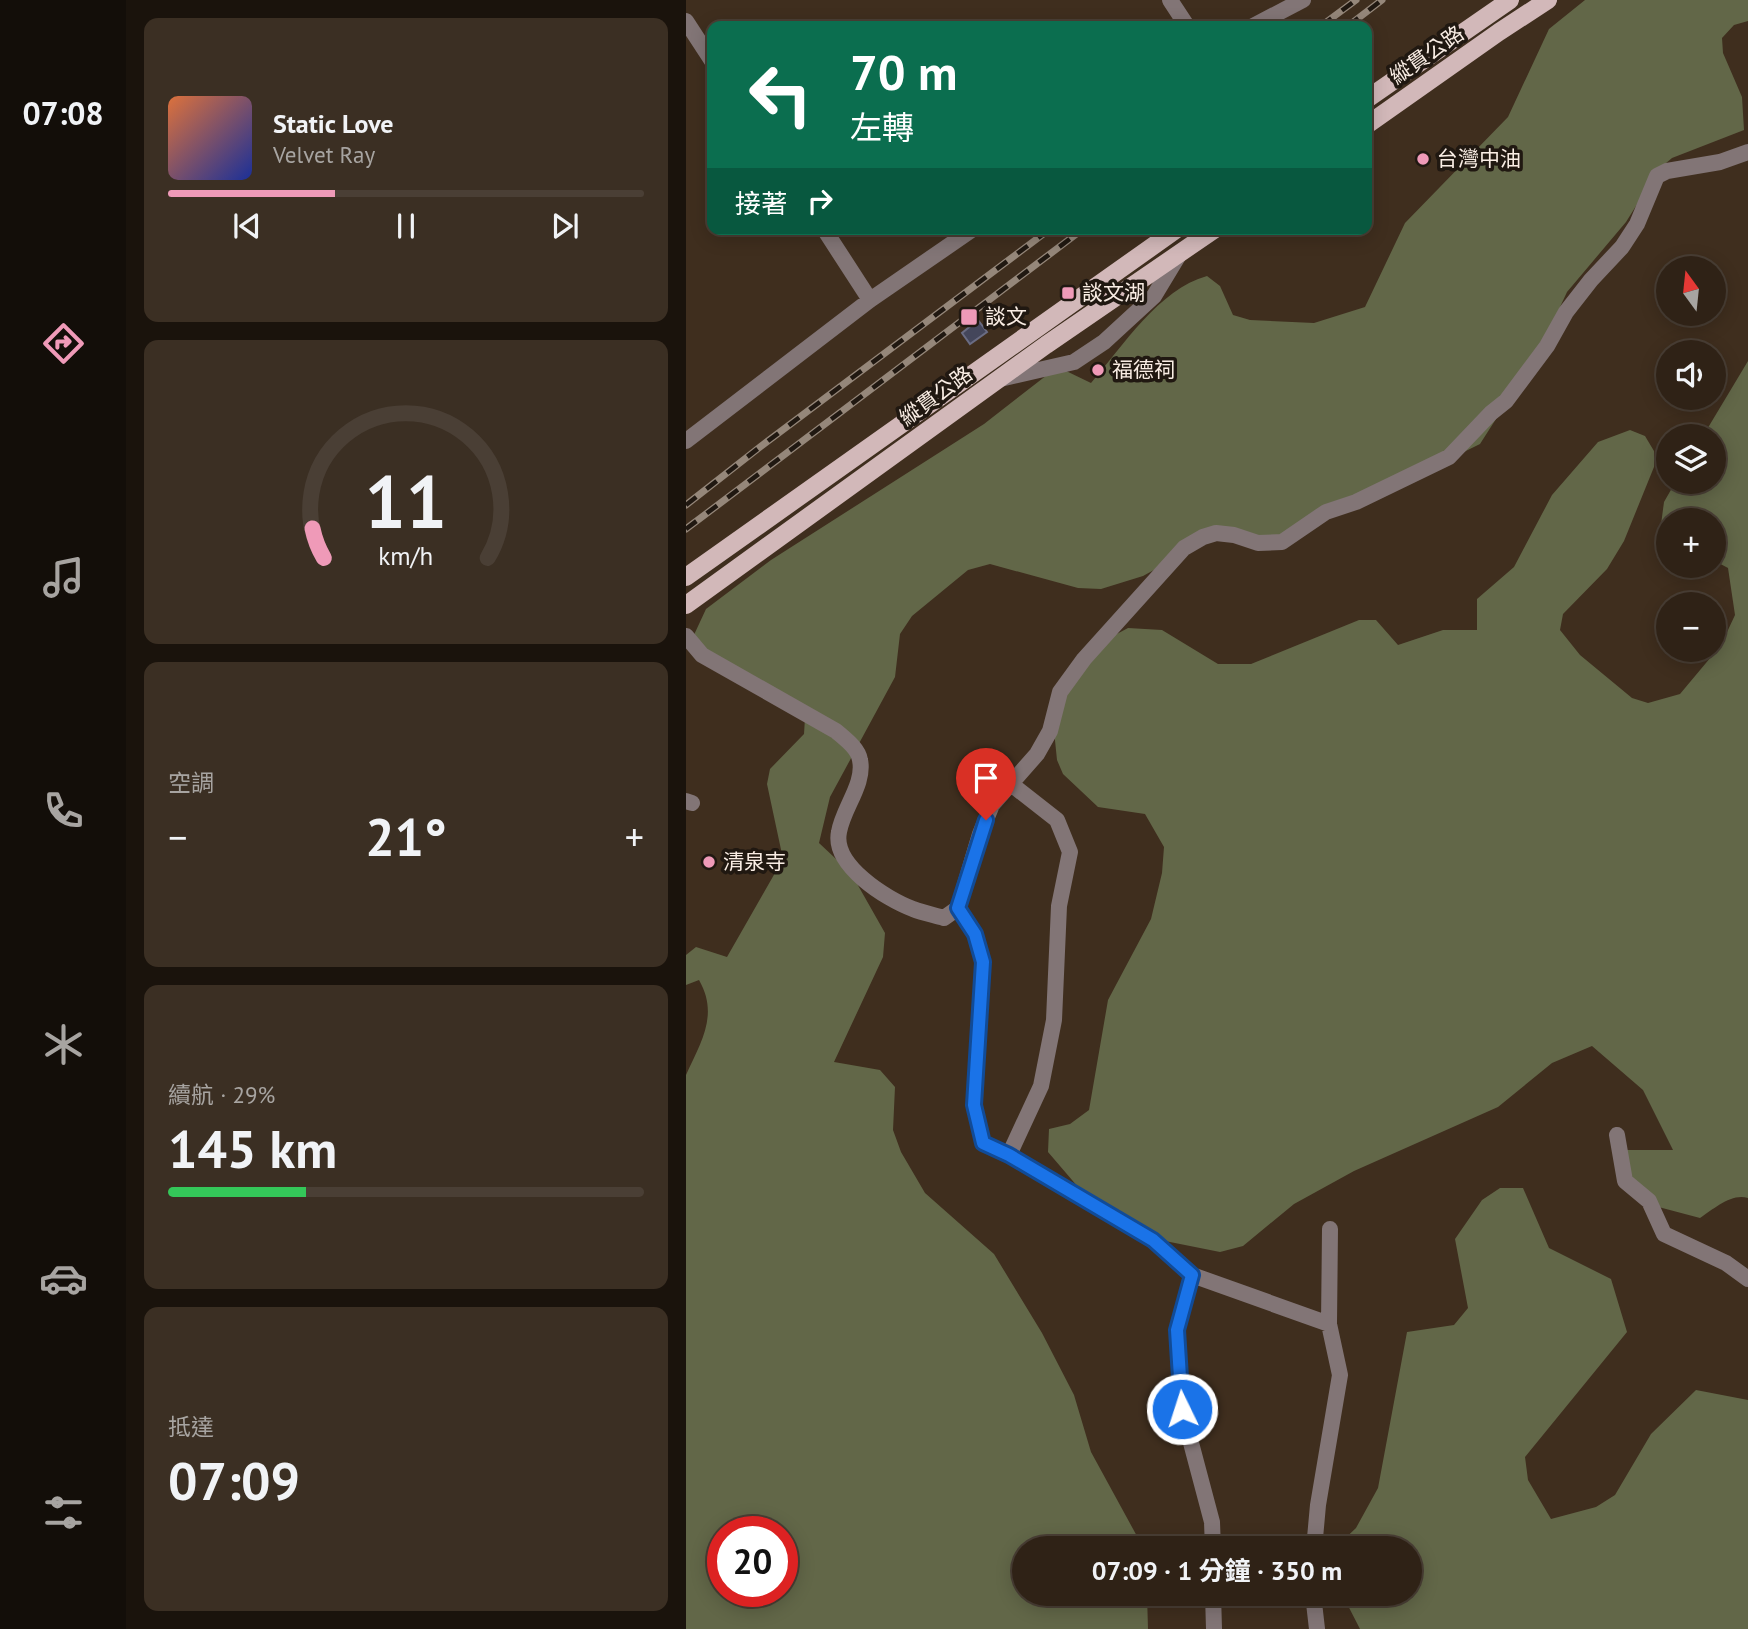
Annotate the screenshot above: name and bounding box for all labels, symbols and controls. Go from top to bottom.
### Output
street label: 縱貫公路 [1385,19,1469,90]
text: 70 m [850,40,957,104]
icon: left [735,49,826,140]
text: 07:08 [22,92,104,134]
text: 左轉 [850,106,914,148]
text: Static Love [273,107,394,140]
text: Velvet Ray [273,140,375,169]
place label: 台灣中油 [1437,145,1521,172]
marker: 台灣中油 [1415,151,1431,167]
icon: right [801,182,839,220]
text: 接著 [735,187,787,220]
icon: previous [228,207,266,245]
icon: pause [387,207,425,245]
icon: next [546,207,584,245]
north arrow [1656,256,1726,326]
map controls [1656,256,1726,662]
place label: 談文湖 [1082,279,1145,306]
marker: 談文湖 [1060,285,1076,301]
place label: 談文 [985,303,1027,330]
marker: 談文 [959,307,979,327]
icon: directions [39,319,88,368]
button: sound [1656,340,1726,410]
place label: 福德祠 [1112,356,1175,383]
street label: 縱貫公路 [894,360,978,431]
marker: 福德祠 [1090,362,1106,378]
button: layers [1656,424,1726,494]
text: 11 [365,455,447,549]
button: + [1656,508,1726,578]
text: km/h [379,540,433,572]
icon: music [39,553,88,602]
button: − [1656,592,1726,662]
pin [956,748,1016,820]
icon: arrive [967,759,1005,797]
text: 空調 [168,768,214,797]
icon: phone [39,786,88,835]
text: 21° [365,803,447,870]
text: − [168,812,187,861]
text: + [625,812,644,861]
place label: 清泉寺 [723,848,786,875]
marker: 清泉寺 [701,854,717,870]
icon: climate [39,1020,88,1069]
text: 續航 · 29% [168,1080,275,1109]
text: 145 km [168,1115,337,1182]
icon: car [39,1254,88,1303]
position arrow [1145,1372,1219,1446]
text: 抵達 [168,1412,214,1441]
text: 07:09 [168,1447,300,1514]
icon: filters [39,1488,88,1537]
speed limit sign: 20 [707,1516,798,1607]
text: 07:09 · 1 分鐘 · 350 m [1092,1554,1342,1587]

